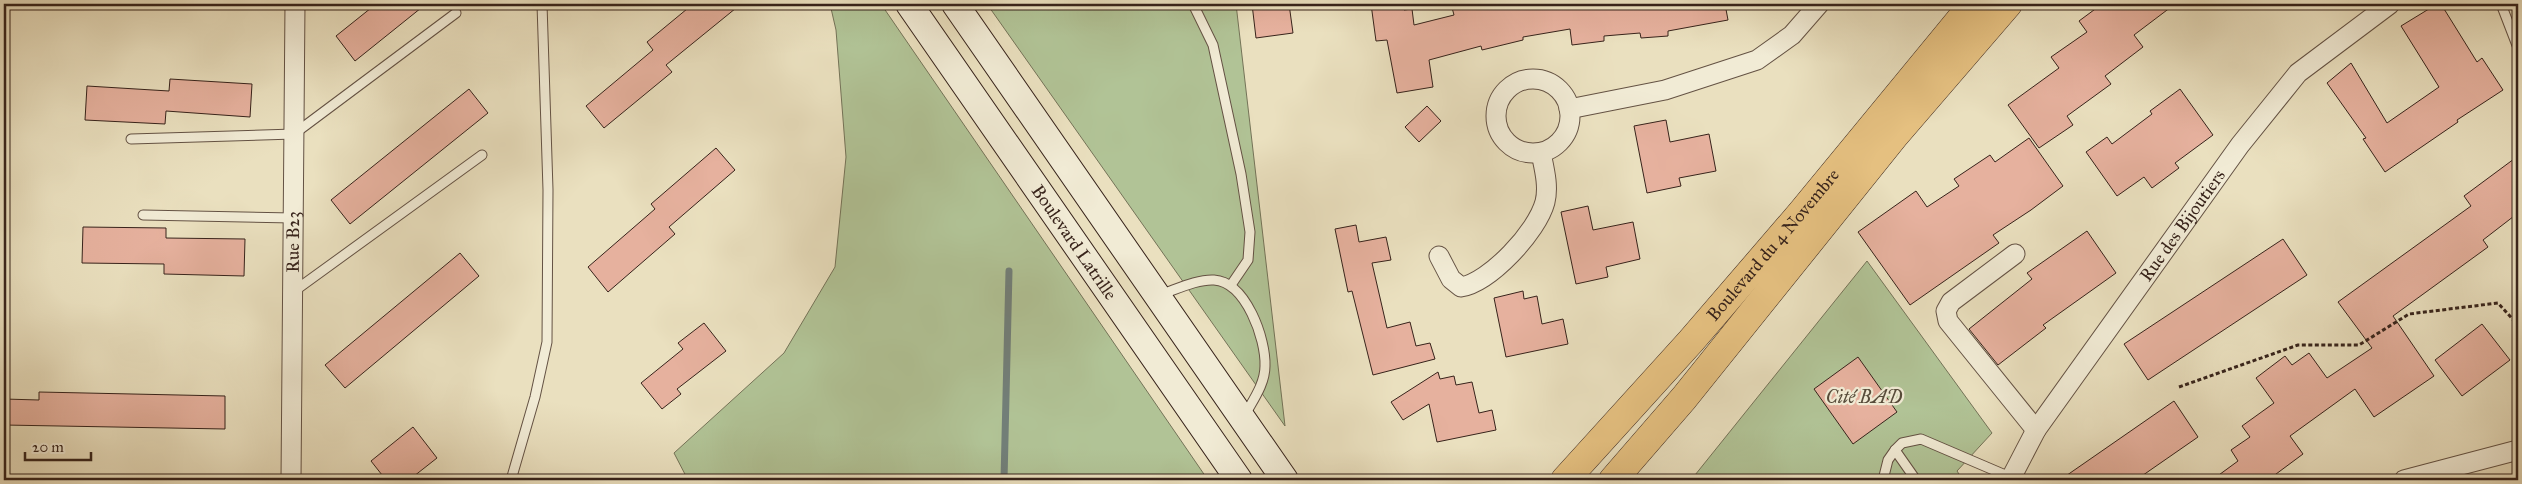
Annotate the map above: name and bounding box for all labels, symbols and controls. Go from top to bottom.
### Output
street label: Boulevard du 4 Novembre [1702,164,1844,326]
street label: Rue des Bijoutiers [2135,165,2230,286]
street label: Boulevard Latrille [1027,181,1122,304]
street label: Rue B23 [282,211,304,273]
park label: Cité BAD [1826,386,1903,408]
scale bar [25,429,91,461]
text: 20 m [32,438,64,456]

